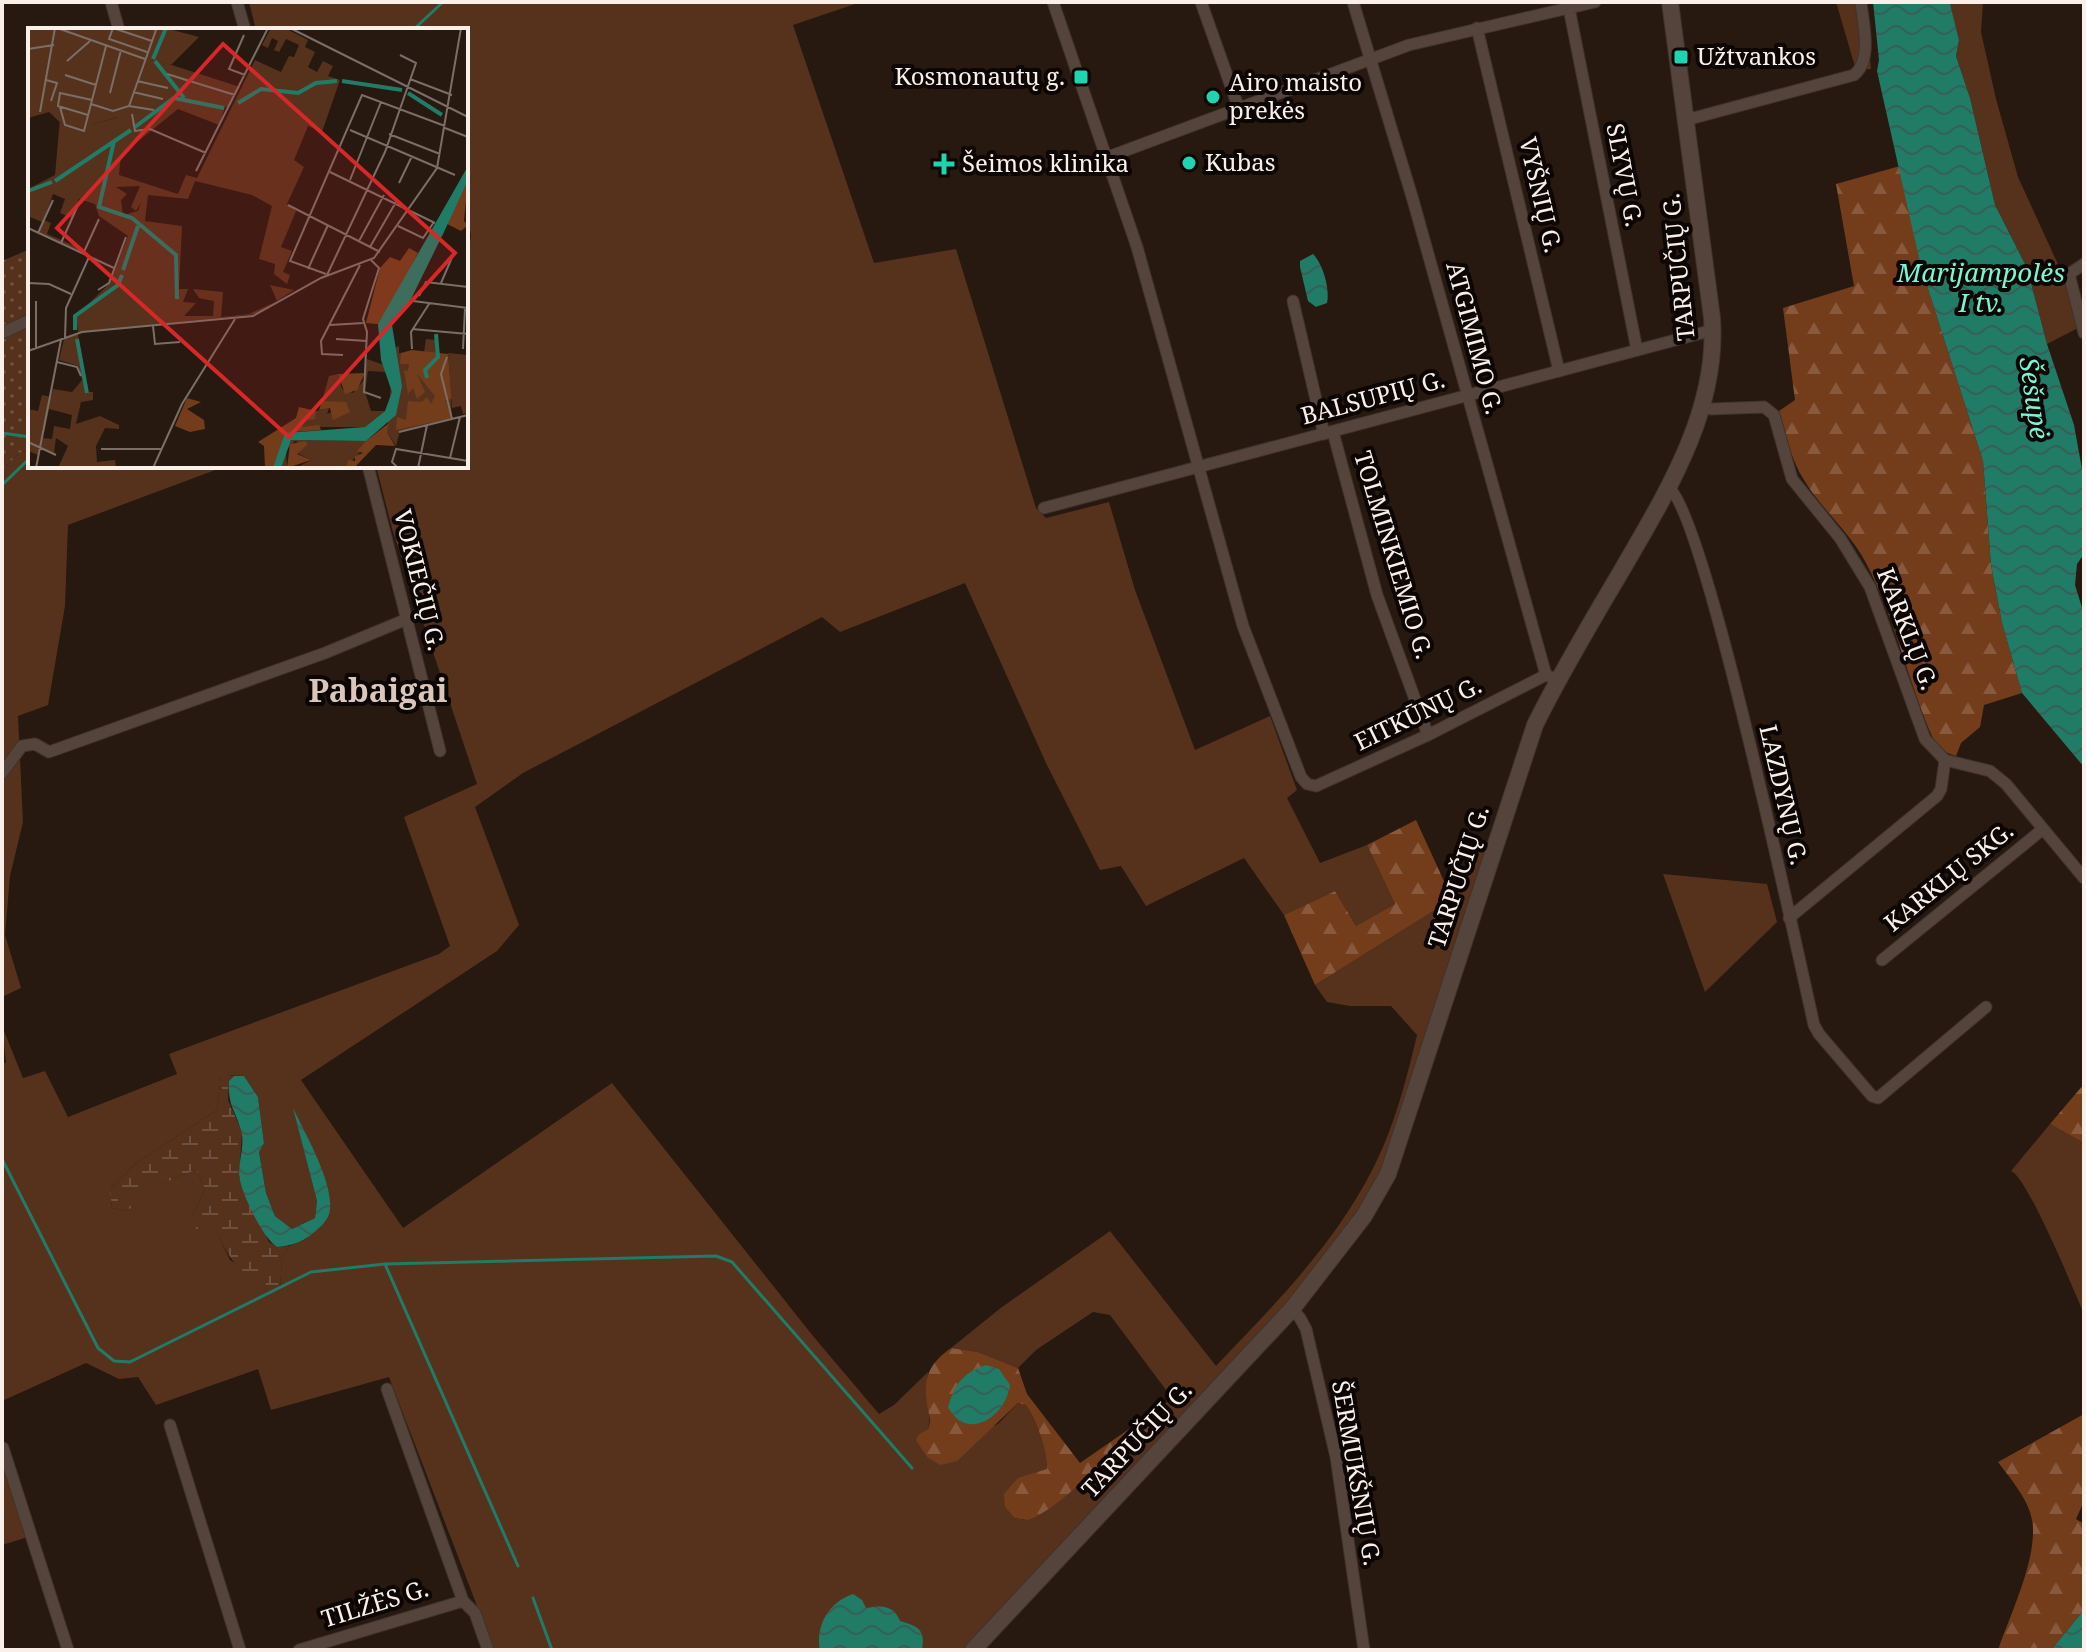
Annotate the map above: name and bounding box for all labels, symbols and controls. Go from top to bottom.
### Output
inset map [28,28,468,468]
place label: Užtvankos [1697,39,1816,72]
marker: Užtvankos [1672,48,1690,66]
place label: Kosmonautų g. [894,59,1065,92]
place label: Airo maisto prekės [1229,65,1362,126]
marker: Kosmonautų g. [1072,68,1090,86]
marker: Airo maisto prekės [1204,88,1222,106]
street label: SLYVŲ G. [1599,120,1652,229]
street label: VYŠNIŲ G. [1512,134,1571,256]
place label: Kubas [1205,145,1276,178]
place label: Šeimos klinika [962,146,1129,179]
marker: Šeimos klinika [933,153,955,175]
marker: Kubas [1180,154,1198,172]
street label: TARPUČIŲ G. [1653,192,1702,342]
water label: Marijampolės I tv. [1896,254,2065,320]
street label: ATGIMIMO G. [1439,258,1512,418]
water label: Šešupė [2011,355,2059,441]
street label: BALSUPIŲ G. [1297,362,1448,432]
street label: TOLMINKIEMIO G. [1347,447,1442,663]
street label: VOKIEČIŲ G. [387,506,454,654]
street label: KARKLŲ G. [1870,563,1947,694]
district label: Pabaigai [308,668,448,711]
street label: EITKŪNŲ G. [1348,668,1486,758]
street label: LAZDYNŲ G. [1752,721,1817,868]
street label: TARPUČIŲ G. [1419,801,1496,952]
street label: KARKLŲ SKG. [1877,813,2020,938]
street label: TARPUČIŲ G. [1073,1374,1198,1504]
street label: ŠERMUKŠNIŲ G. [1325,1378,1390,1568]
street label: TILŽĖS G. [317,1571,432,1634]

